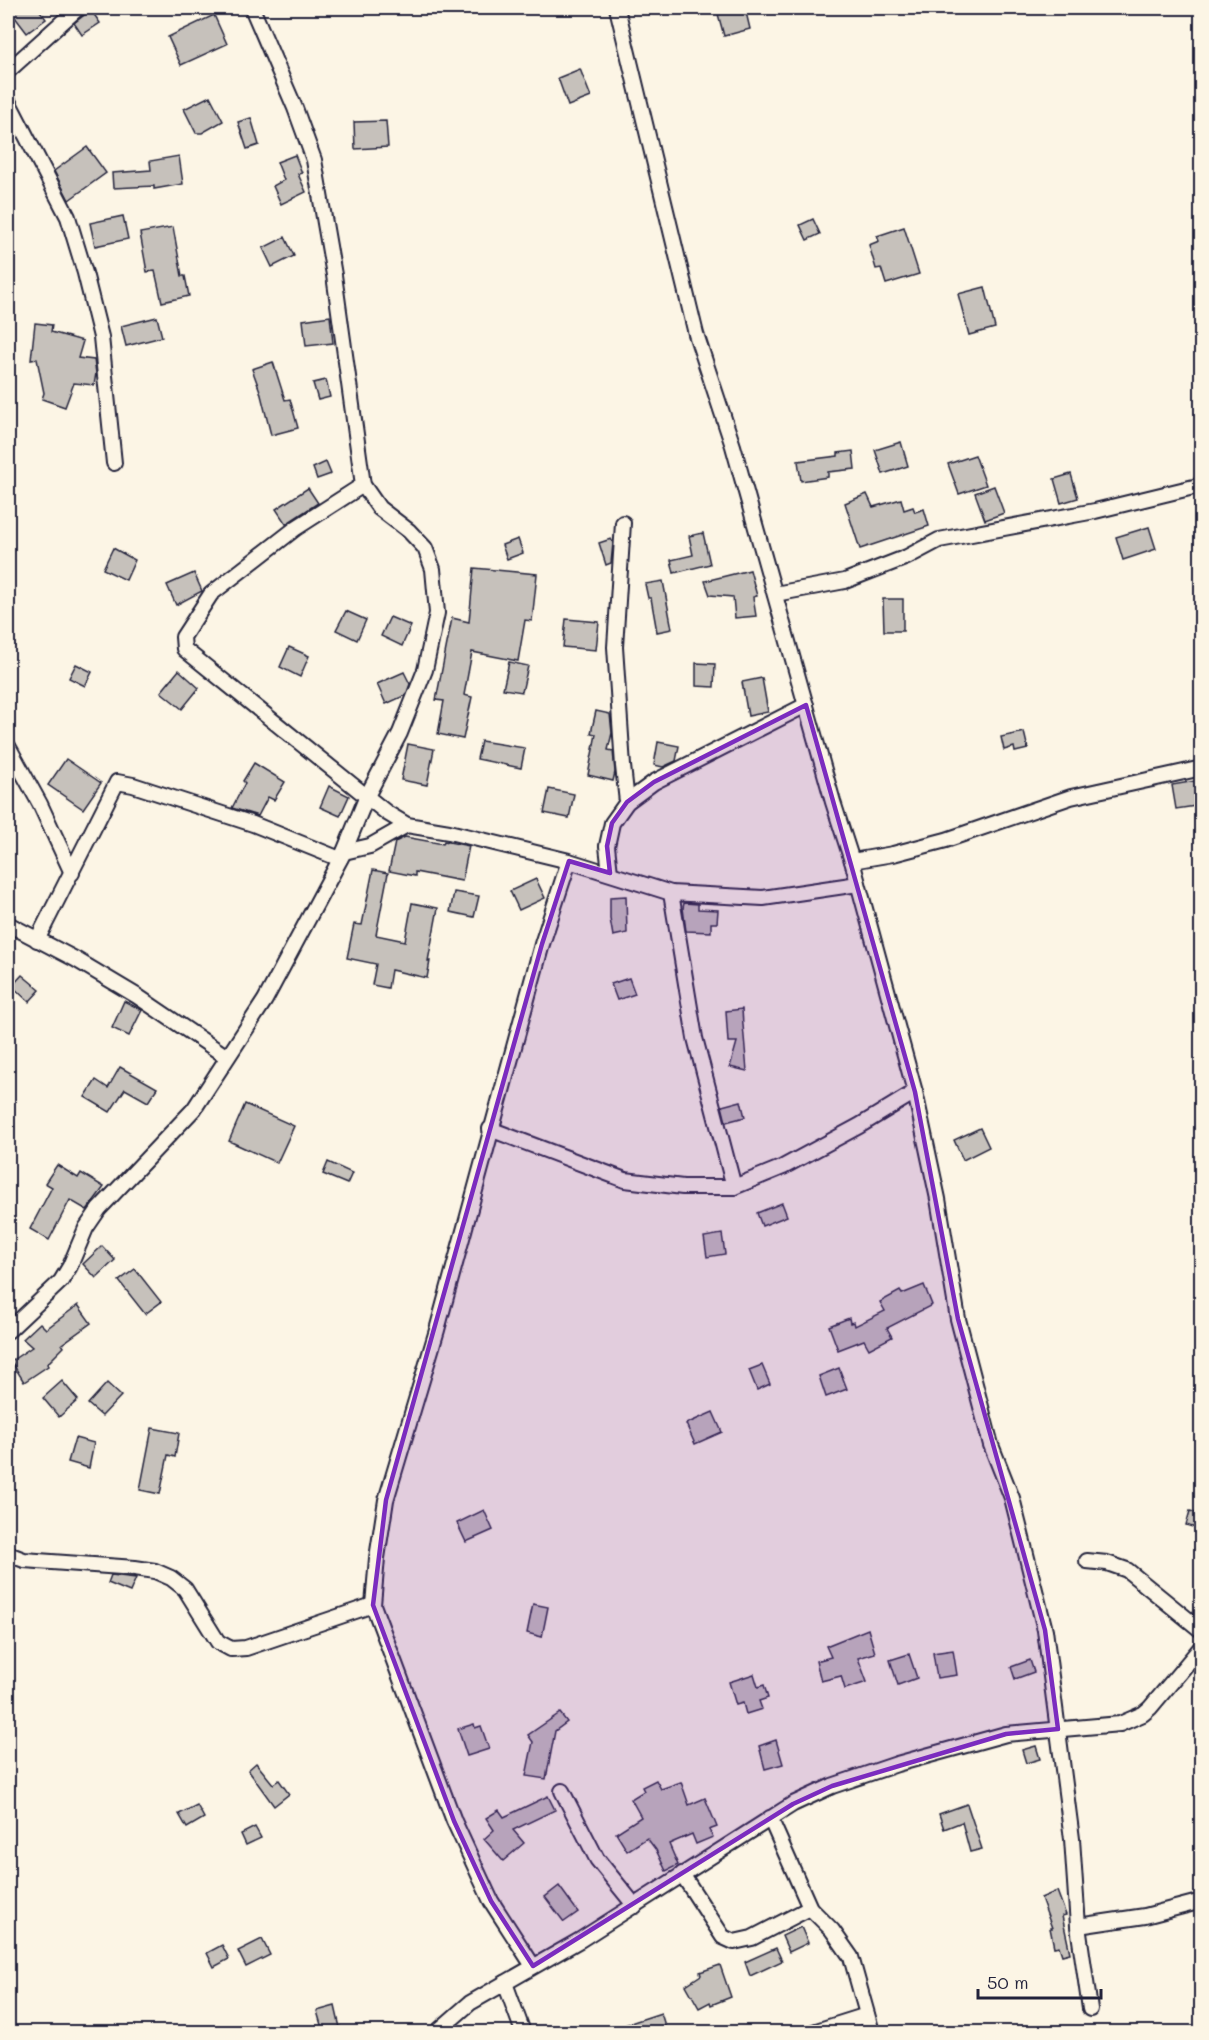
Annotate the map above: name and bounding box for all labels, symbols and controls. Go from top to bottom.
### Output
scale bar [978,1962,1101,2000]
text: 50 m [987,1970,1029,1994]

